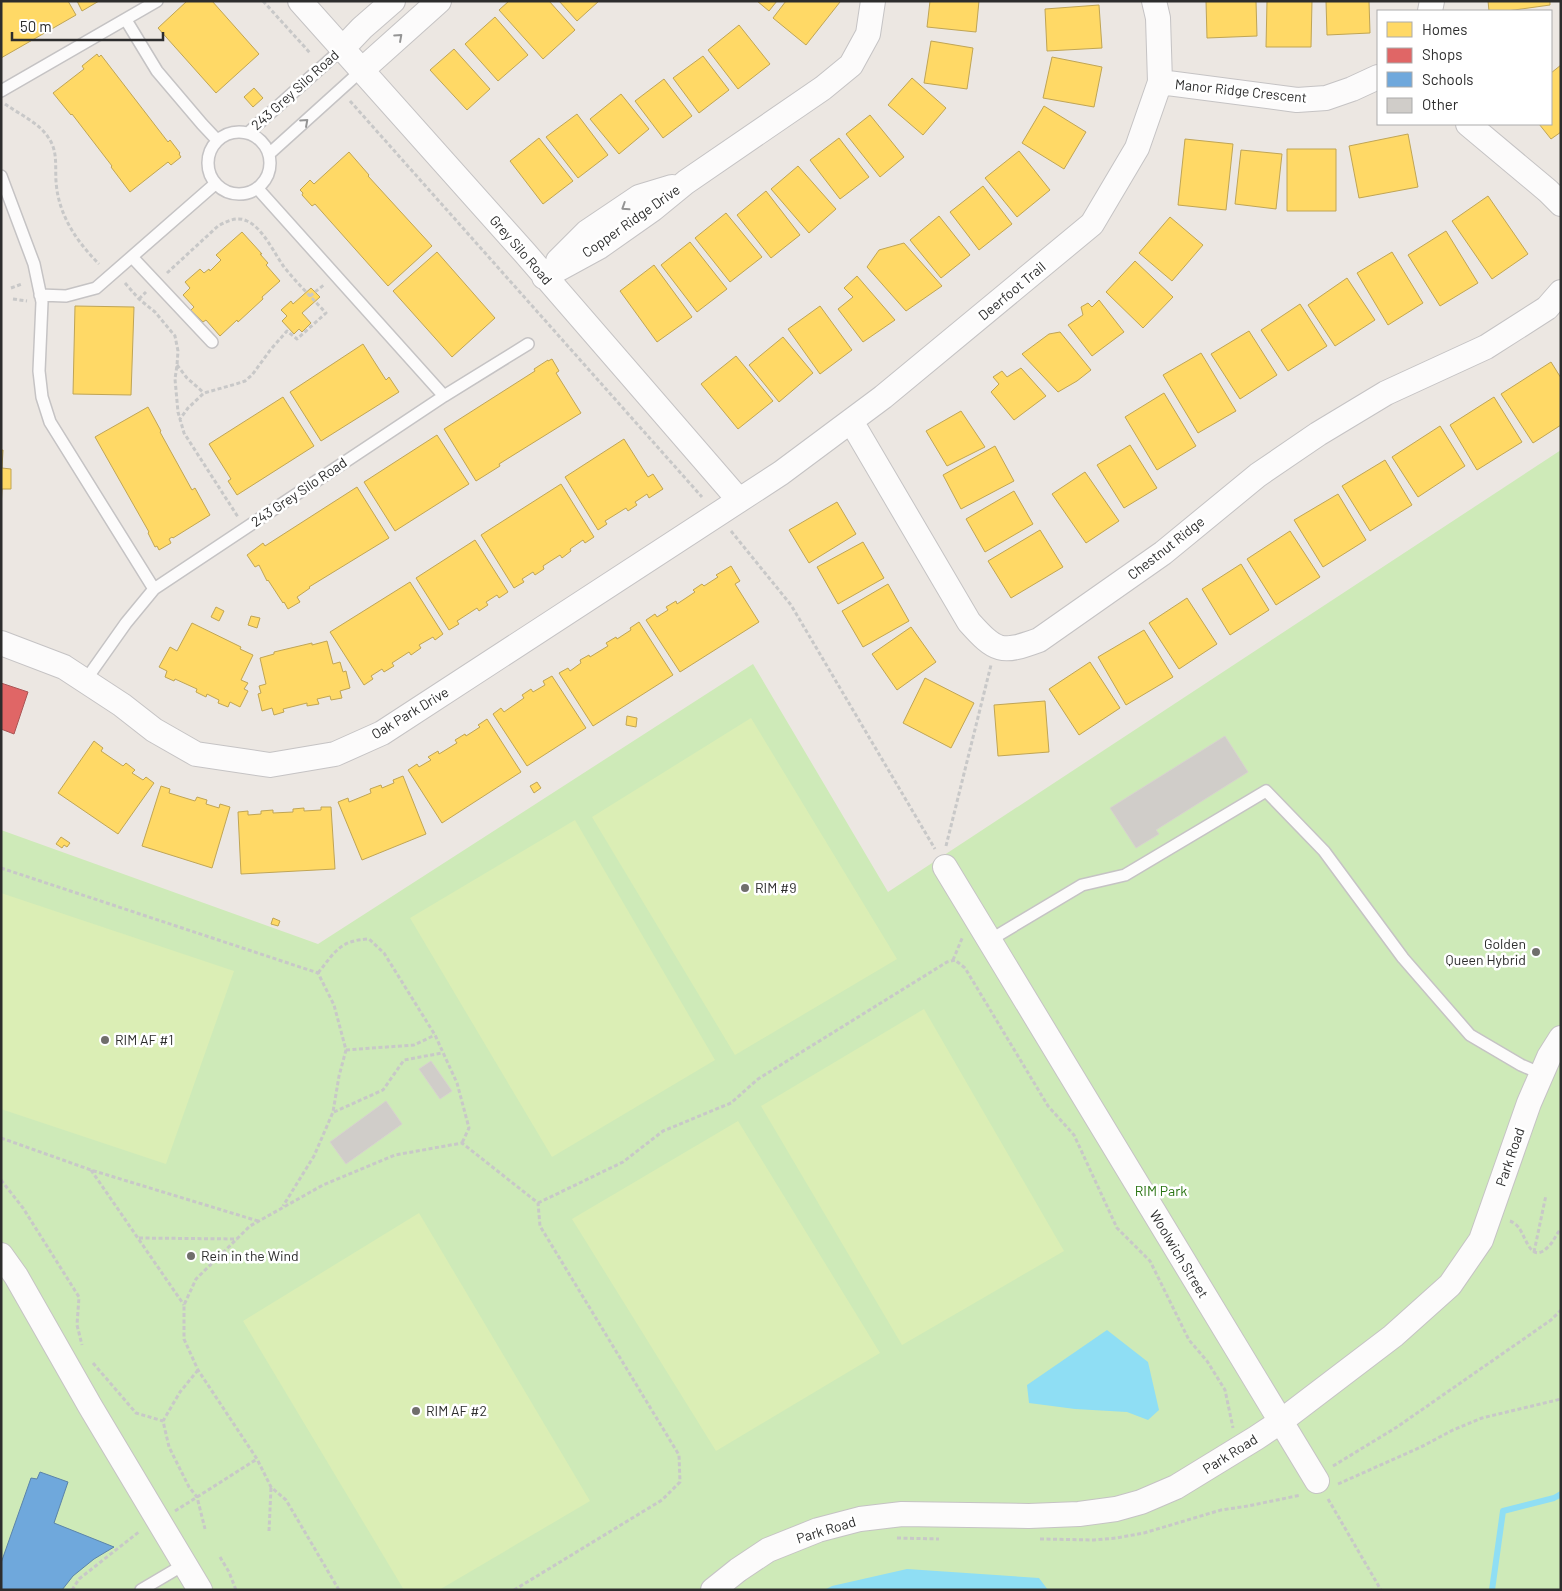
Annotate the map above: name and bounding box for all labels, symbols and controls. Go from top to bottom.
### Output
scale bar [12,10,164,42]
legend [1377,10,1552,125]
text: 50 m [20,17,52,35]
text: Homes [1422,20,1467,38]
one-way arrow [393,34,402,43]
text: Shops [1422,45,1462,63]
street label: 243 Grey Silo Road [247,46,342,133]
text: Schools [1422,70,1474,88]
street label: Manor Ridge Crescent [1174,75,1308,106]
text: Other [1422,95,1459,113]
one-way arrow [300,119,309,128]
street label: Copper Ridge Drive [579,180,683,261]
one-way arrow [621,201,630,210]
street label: Grey Silo Road [487,211,556,288]
street label: Deerfoot Trail [975,258,1049,324]
street label: 243 Grey Silo Road [248,453,350,530]
street label: Chestnut Ridge [1124,512,1207,583]
street label: Oak Park Drive [368,683,451,742]
place label: RIM #9 [755,879,797,896]
marker: RIM #9 [739,882,751,894]
place label: Golden Queen Hybrid [1446,935,1526,968]
marker: Golden Queen Hybrid [1530,946,1542,958]
place label: RIM AF #1 [115,1031,173,1048]
marker: RIM AF #1 [99,1034,111,1046]
street label: Park Road [1492,1125,1528,1189]
park label: RIM Park [1135,1182,1187,1199]
street label: Woolwich Street [1146,1207,1212,1301]
place label: Rein in the Wind [201,1247,299,1264]
marker: Rein in the Wind [185,1250,197,1262]
place label: RIM AF #2 [426,1402,487,1419]
marker: RIM AF #2 [410,1405,422,1417]
street label: Park Road [1199,1430,1260,1477]
street label: Park Road [794,1512,858,1547]

